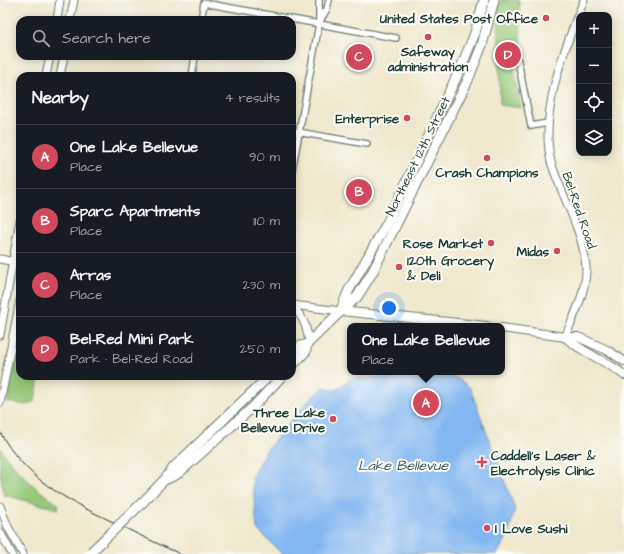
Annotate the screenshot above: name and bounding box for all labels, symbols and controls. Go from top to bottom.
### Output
place label: United States Post Office [379,10,538,28]
map controls [576,12,612,156]
button: + [576,12,612,48]
marker: United States Post Office [541,13,551,23]
search box [16,16,296,60]
icon: search [30,27,52,49]
text: Search here [62,28,151,49]
marker: Safeway administration [423,32,433,42]
pin: D [495,40,521,70]
pin: C [346,42,372,72]
place label: Safeway administration [387,43,469,76]
button: − [576,48,612,84]
button: locate [576,84,612,120]
text: Nearby [32,86,89,110]
text: 4 results [225,89,280,107]
street label: Northeast 12th Street [381,93,455,219]
place label: Enterprise [335,110,399,129]
marker: Enterprise [402,113,412,123]
button: layers [576,120,612,156]
text: One Lake Bellevue [70,137,198,158]
text: A [41,148,49,166]
text: 90 m [249,148,280,166]
marker: Crash Champions [482,153,492,163]
text: Place [70,158,102,176]
place label: Crash Champions [435,164,539,183]
street label: Bel-Red Road [557,169,601,252]
pin: B [346,177,372,207]
text: Sparc Apartments [70,201,200,222]
text: B [40,212,50,230]
text: 110 m [253,212,280,230]
text: Place [70,222,102,240]
place label: Rose Market [403,235,484,253]
marker: Rose Market [486,238,496,248]
place label: Midas [516,243,549,261]
marker: Midas [552,246,562,256]
place label: 120th Grocery & Deli [406,252,495,285]
marker: 120th Grocery & Deli [394,262,404,272]
text: Arras [70,265,111,286]
text: C [40,276,50,294]
text: 230 m [242,276,280,294]
text: Place [70,286,102,304]
your location [379,298,399,318]
popup [347,323,505,375]
text: Bel-Red Mini Park [70,329,193,350]
text: One Lake Bellevue [362,330,490,351]
text: D [41,340,49,358]
text: 250 m [240,340,280,358]
text: Park · Bel-Red Road [70,350,193,368]
text: Place [362,351,394,369]
pin: A [413,388,439,418]
place label: Three Lake Bellevue Drive [241,404,325,437]
marker: Three Lake Bellevue Drive [328,414,338,424]
place label: Caddell’s Laser & Electrolysis Clinic [491,447,597,481]
water label: Lake Bellevue [358,456,449,476]
marker: Caddell’s Laser & Electrolysis Clinic [476,456,488,468]
place label: I Love Sushi [495,520,568,538]
marker: I Love Sushi [482,523,492,533]

